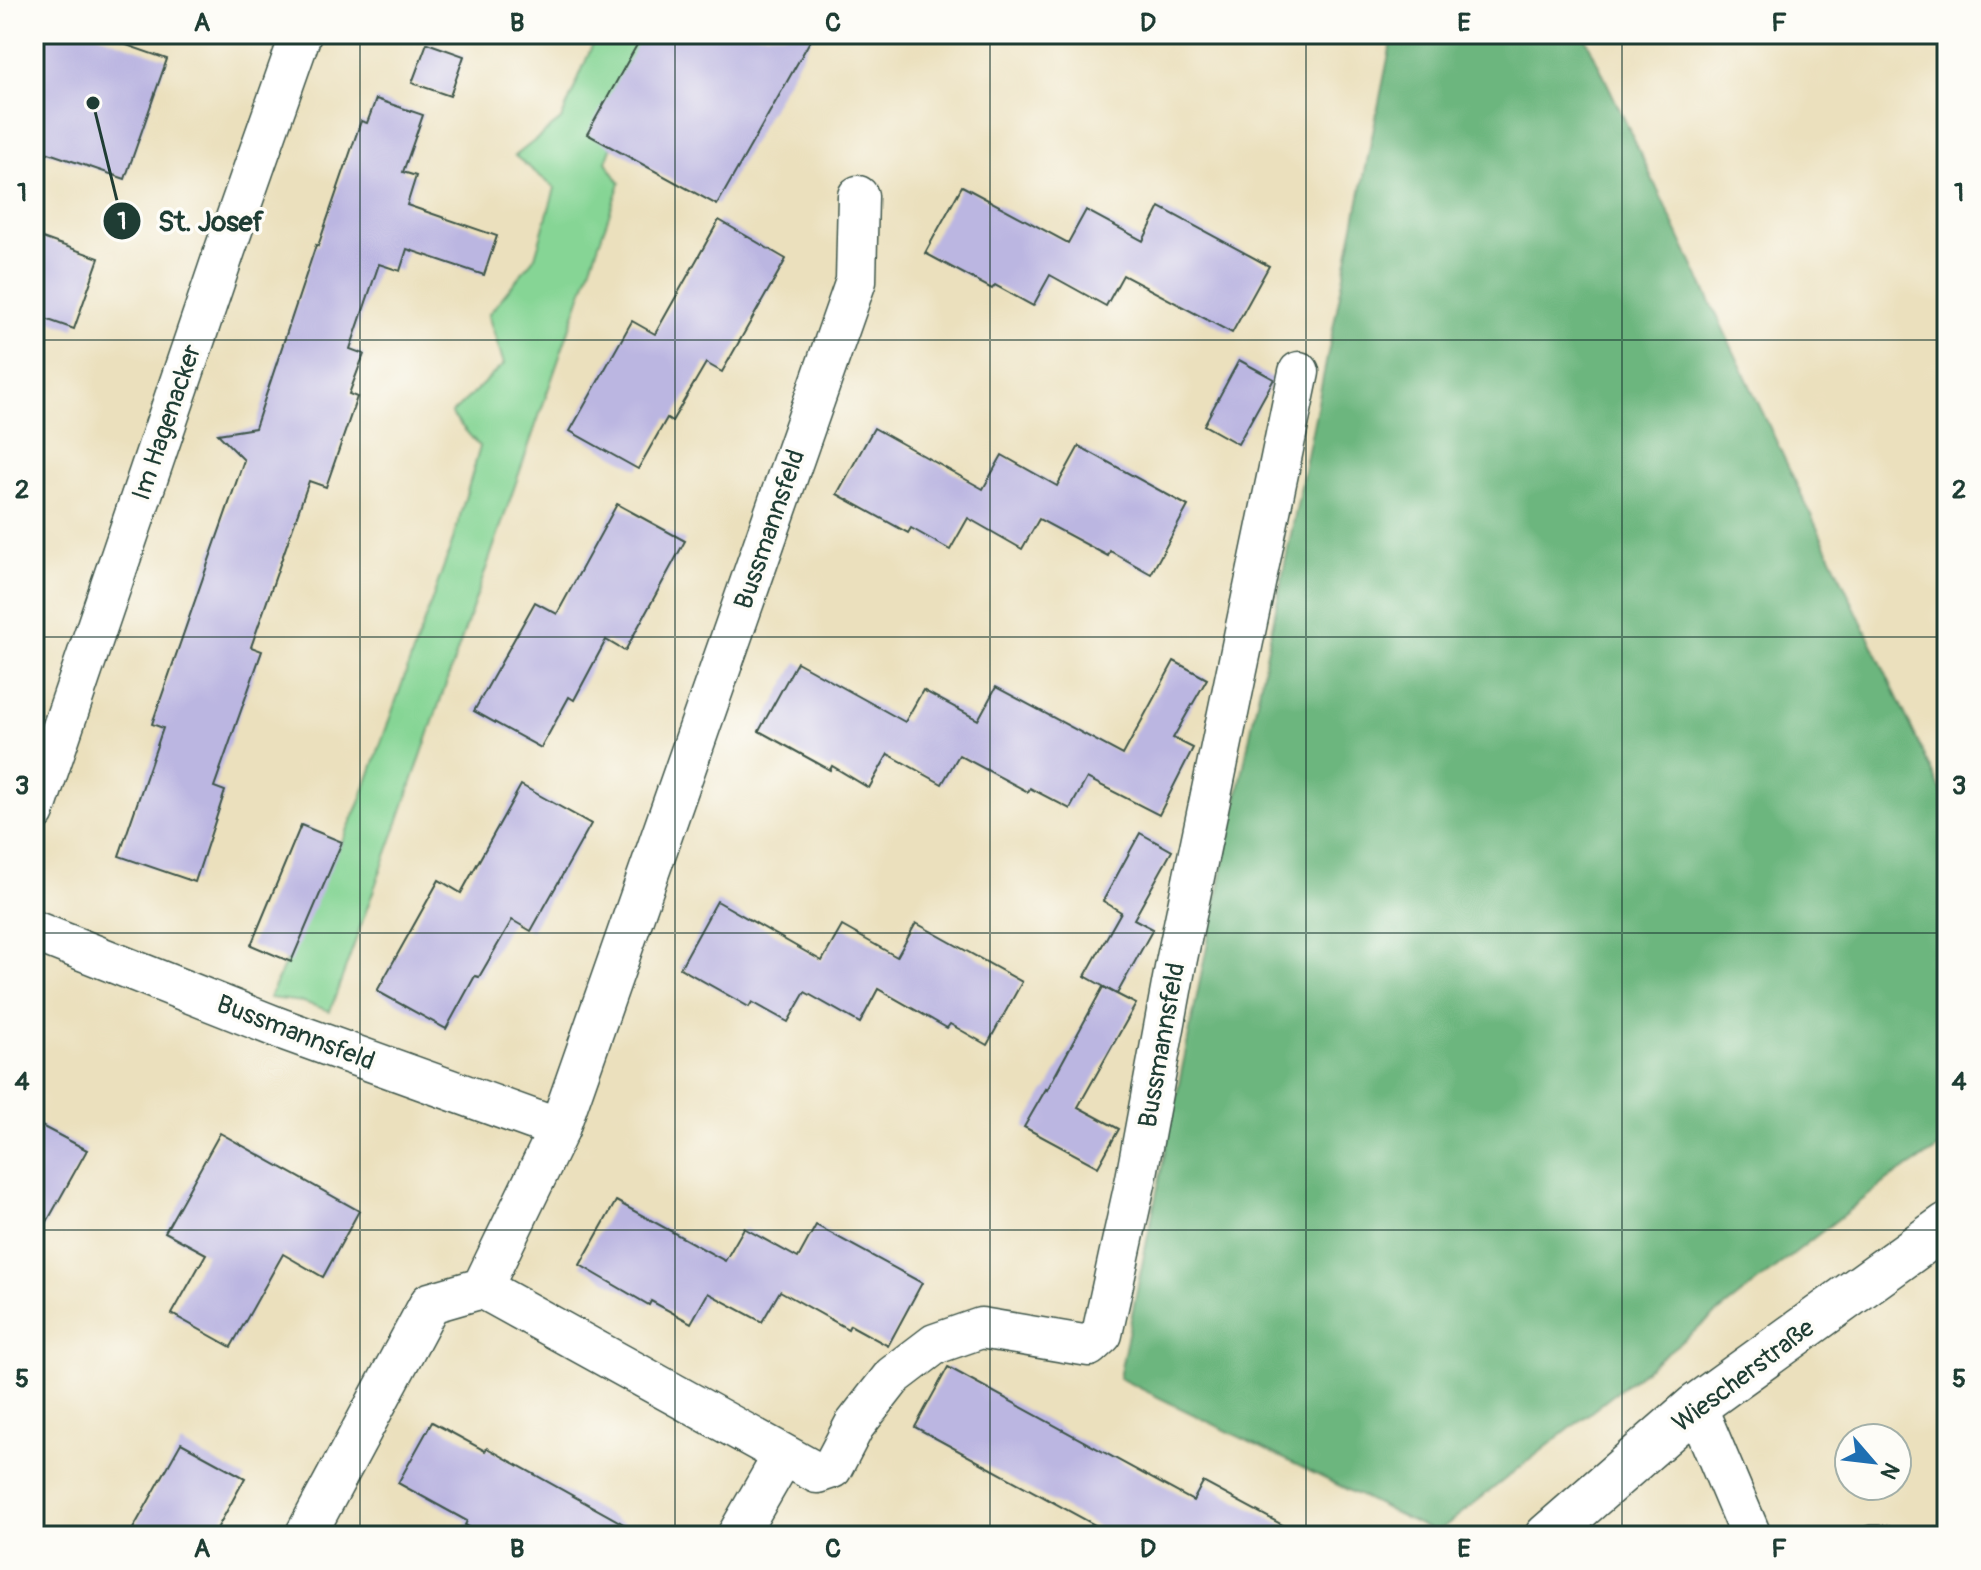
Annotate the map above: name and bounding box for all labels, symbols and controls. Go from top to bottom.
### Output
text: A [194,7,211,39]
text: B [510,7,524,39]
text: C [825,7,841,39]
text: D [1140,7,1156,39]
text: E [1457,7,1471,39]
text: F [1771,7,1787,39]
text: 1 [17,177,27,209]
text: 1 [1954,177,1964,209]
callout: St. Josef [102,195,280,247]
text: St. Josef [158,205,265,240]
text: 1 [117,207,127,236]
street label: Im Hagenacker [125,339,209,505]
street label: Bussmannsfeld [728,445,812,613]
text: 2 [15,474,29,506]
text: 2 [1952,474,1966,506]
text: 3 [15,770,29,802]
text: 3 [1952,770,1966,802]
street label: Bussmannsfeld [1132,960,1192,1130]
street label: Bussmannsfeld [212,988,379,1078]
text: 4 [14,1066,30,1098]
text: 4 [1951,1066,1967,1098]
street label: Wiescherstraße [1666,1312,1821,1440]
text: 5 [15,1363,29,1395]
text: 5 [1952,1363,1966,1395]
north arrow [1833,1422,1913,1502]
text: N [1874,1458,1906,1484]
text: A [194,1533,211,1565]
text: B [510,1533,524,1565]
text: C [825,1533,841,1565]
text: D [1140,1533,1156,1565]
text: E [1457,1533,1471,1565]
text: F [1771,1533,1787,1565]

